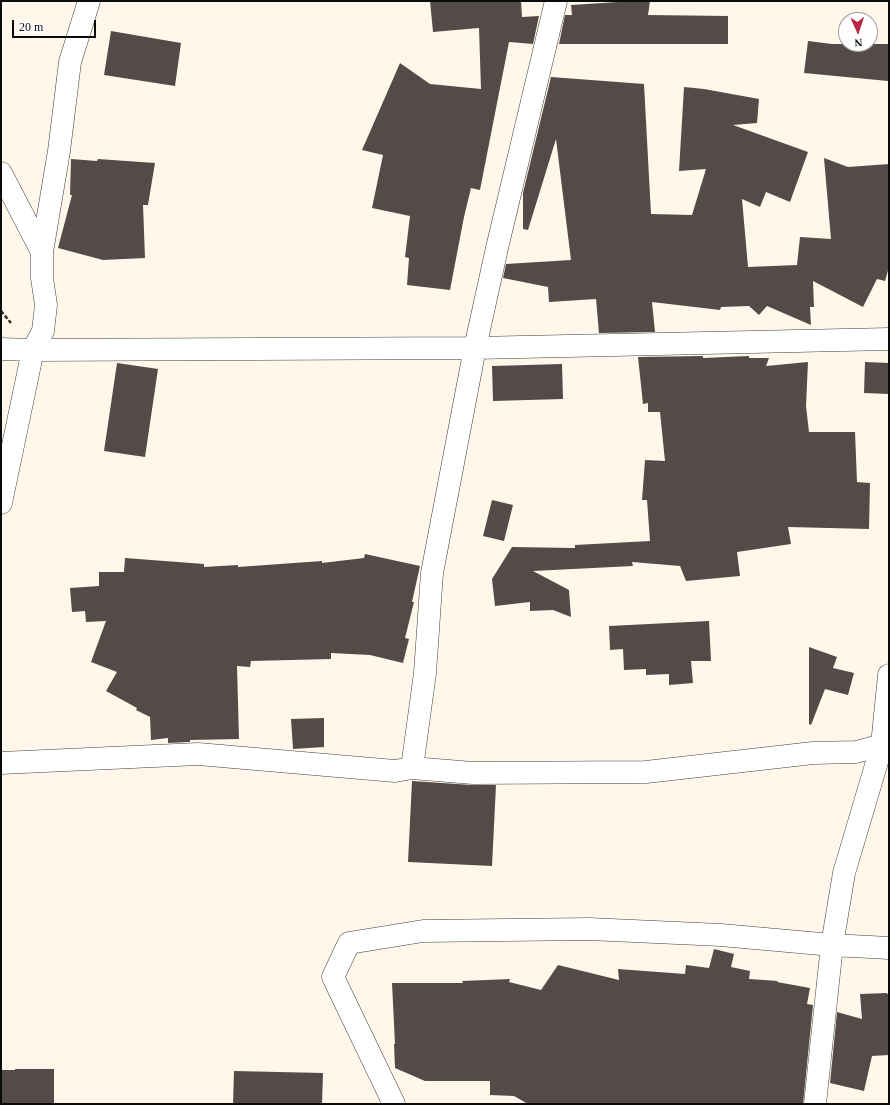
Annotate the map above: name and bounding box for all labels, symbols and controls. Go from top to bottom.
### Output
scale bar [14,12,98,38]
north arrow [838,12,878,52]
text: 20 m [19,20,43,34]
text: N [854,37,863,49]

